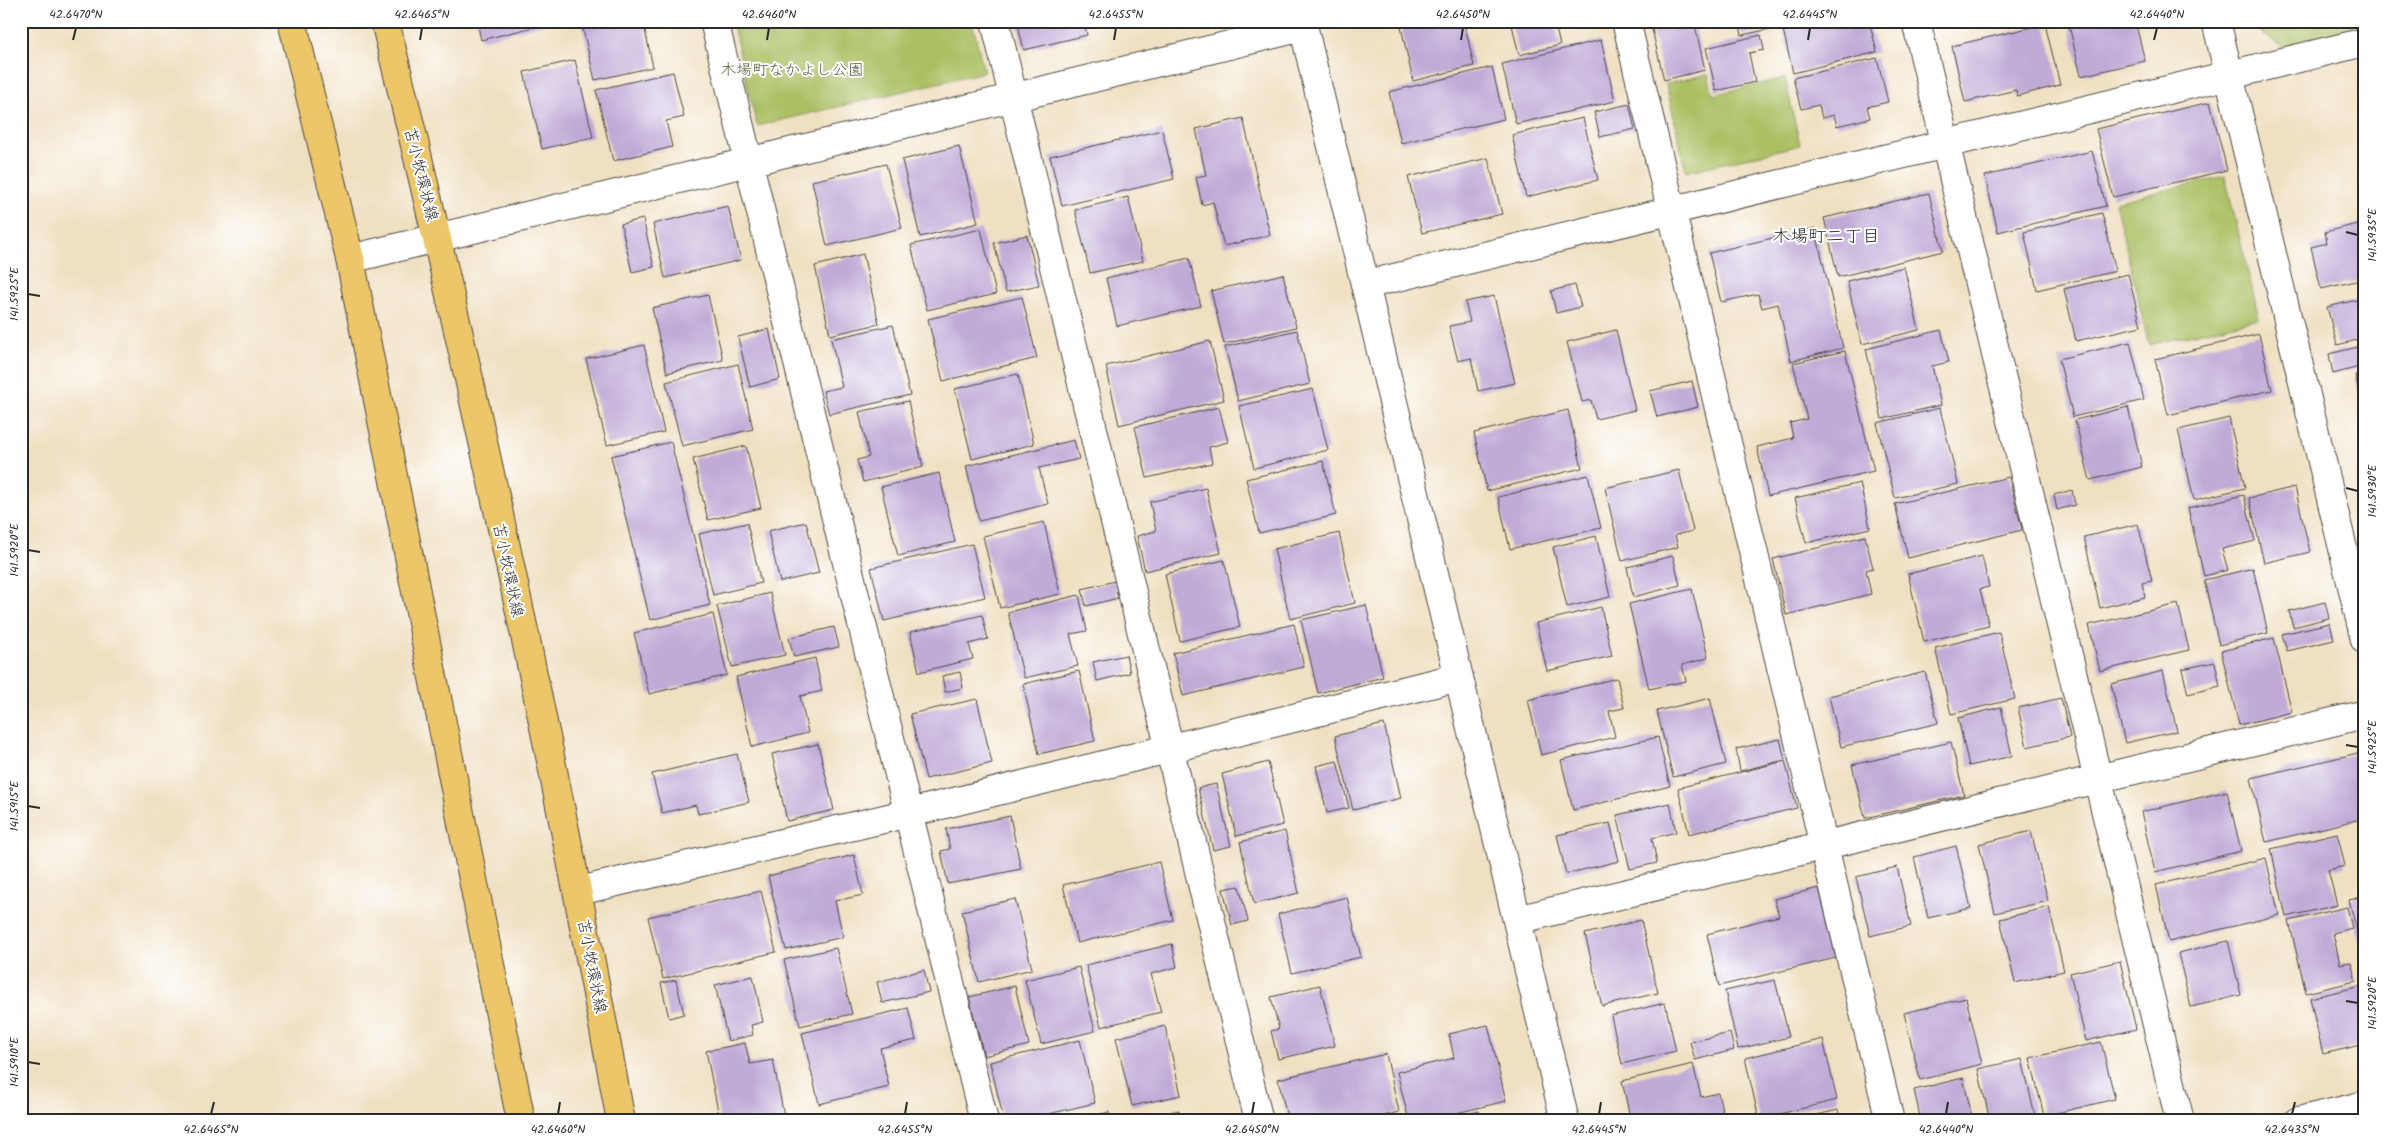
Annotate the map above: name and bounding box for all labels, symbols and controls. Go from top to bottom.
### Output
text: 42.6470°N [49,5,103,24]
text: 42.6465°N [394,5,450,24]
text: 42.6460°N [742,5,796,24]
text: 42.6455°N [1089,5,1143,24]
text: 42.6450°N [1436,5,1490,24]
text: 42.6445°N [1783,5,1837,24]
text: 42.6440°N [2130,5,2184,24]
park label: 木場町なかよし公園 [720,58,864,83]
street label: 苫小牧環状線 [397,125,444,224]
text: 141.5935°E [2363,207,2382,262]
district label: 木場町二丁目 [1772,223,1880,252]
text: 141.5925°E [5,266,24,321]
text: 141.5930°E [2363,463,2382,518]
street label: 苫小牧環状線 [485,521,530,620]
text: 141.5920°E [5,522,24,577]
text: 141.5925°E [2363,719,2382,774]
text: 141.5915°E [5,780,24,831]
street label: 苫小牧環状線 [570,917,613,1016]
text: 141.5920°E [2363,975,2382,1030]
text: 141.5910°E [5,1036,24,1087]
text: 42.6465°N [183,1120,239,1139]
text: 42.6460°N [531,1120,585,1139]
text: 42.6455°N [878,1120,932,1139]
text: 42.6450°N [1225,1120,1279,1139]
text: 42.6445°N [1572,1120,1626,1139]
text: 42.6440°N [1919,1120,1973,1139]
text: 42.6435°N [2264,1120,2320,1139]

